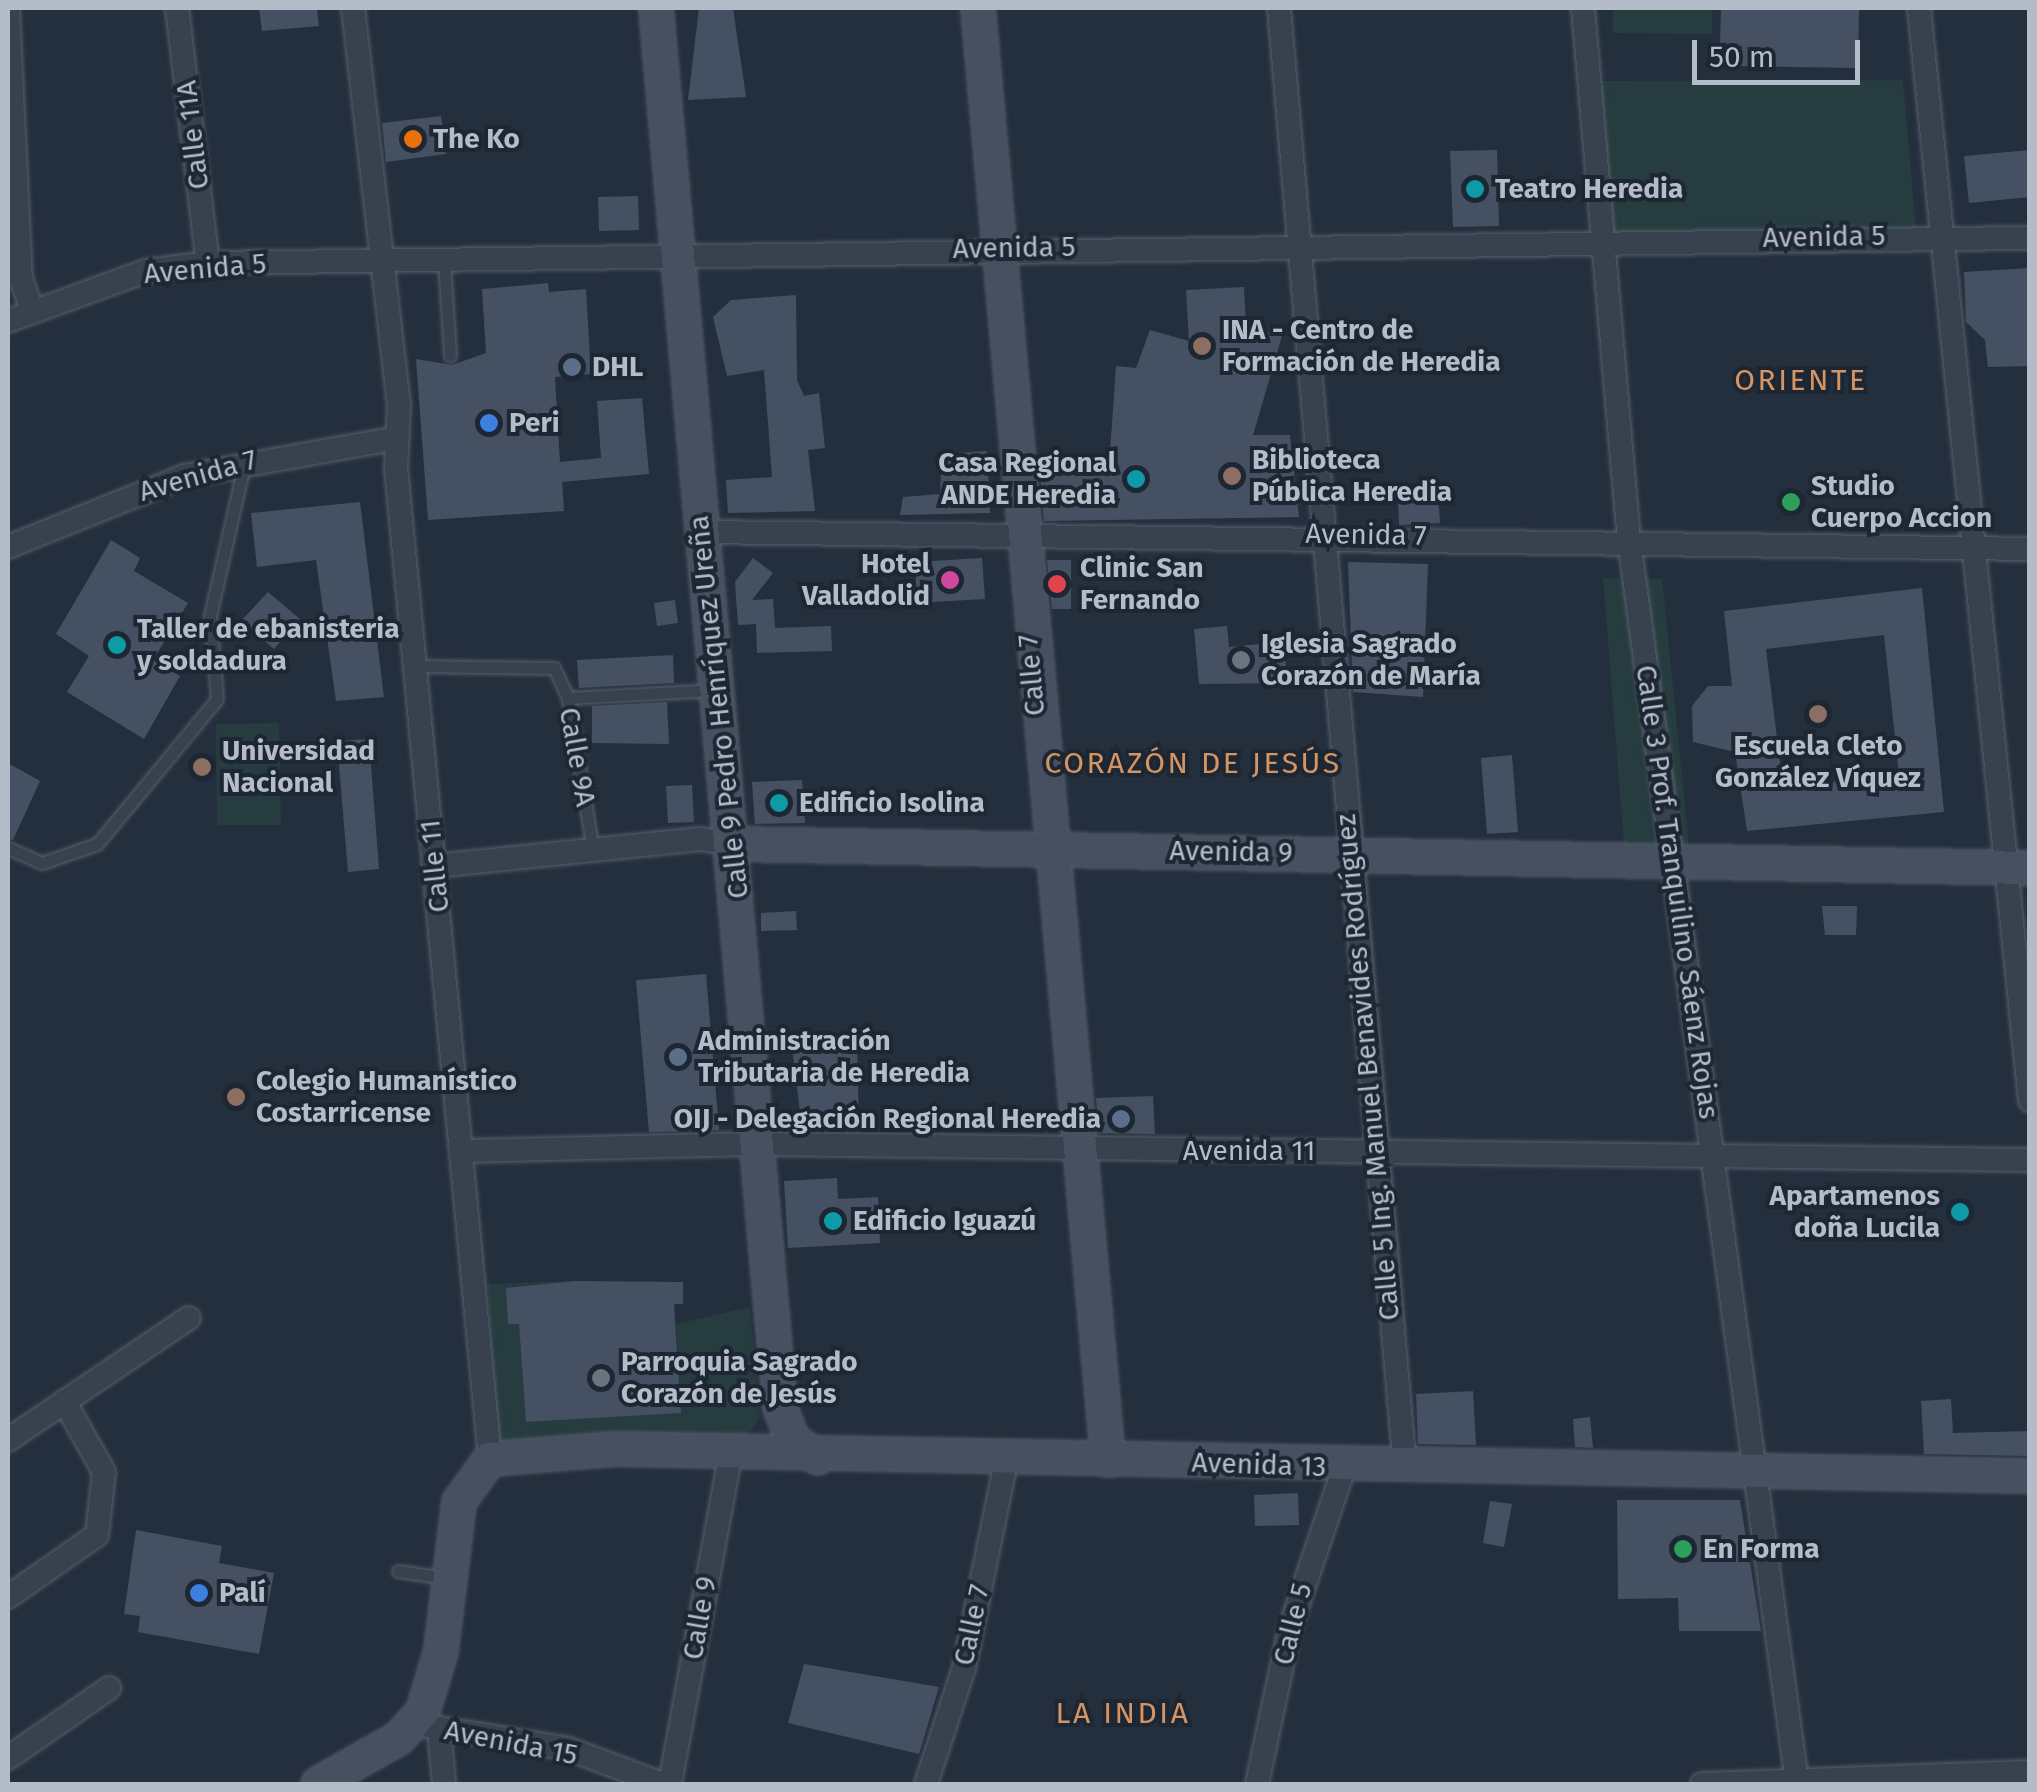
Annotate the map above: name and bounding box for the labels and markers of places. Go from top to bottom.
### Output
place label: The Ko [433,122,520,156]
marker: The Ko [402,128,424,150]
place label: Teatro Heredia [1495,172,1683,206]
marker: Teatro Heredia [1464,178,1486,200]
place label: INA - Centro de Formación de Heredia [1222,313,1501,379]
marker: INA - Centro de Formación de Heredia [1191,335,1213,357]
place label: DHL [592,350,643,384]
marker: DHL [561,356,583,378]
place label: Peri [509,406,560,440]
marker: Peri [478,412,500,434]
place label: Biblioteca Pública Heredia [1252,443,1452,509]
place label: Casa Regional ANDE Heredia [938,446,1116,512]
marker: Biblioteca Pública Heredia [1221,465,1243,487]
marker: Casa Regional ANDE Heredia [1125,468,1147,490]
place label: Studio Cuerpo Accion [1811,469,1992,535]
marker: Studio Cuerpo Accion [1780,491,1802,513]
place label: Hotel Valladolid [802,547,930,613]
place label: Clinic San Fernando [1080,551,1204,617]
marker: Hotel Valladolid [939,569,961,591]
marker: Clinic San Fernando [1044,571,1070,597]
place label: Taller de ebanisteria y soldadura [137,612,400,678]
place label: Iglesia Sagrado Corazón de María [1261,627,1481,693]
marker: Taller de ebanisteria y soldadura [106,634,128,656]
marker: Iglesia Sagrado Corazón de María [1230,649,1252,671]
marker: Escuela Cleto González Víquez [1807,703,1829,725]
place label: Escuela Cleto González Víquez [1715,729,1921,795]
place label: Universidad Nacional [222,734,375,800]
marker: Universidad Nacional [191,756,213,778]
place label: Edificio Isolina [799,786,985,820]
marker: Edificio Isolina [768,792,790,814]
place label: Administración Tributaria de Heredia [698,1024,970,1090]
marker: Administración Tributaria de Heredia [667,1046,689,1068]
place label: Colegio Humanístico Costarricense [256,1064,517,1130]
marker: Colegio Humanístico Costarricense [225,1086,247,1108]
place label: OIJ - Delegación Regional Heredia [674,1102,1101,1136]
marker: OIJ - Delegación Regional Heredia [1110,1108,1132,1130]
place label: Apartamenos doña Lucila [1770,1179,1940,1245]
marker: Apartamenos doña Lucila [1949,1201,1971,1223]
place label: Edificio Iguazú [853,1204,1036,1238]
marker: Edificio Iguazú [822,1210,844,1232]
place label: Parroquia Sagrado Corazón de Jesús [621,1345,858,1411]
marker: Parroquia Sagrado Corazón de Jesús [590,1367,612,1389]
place label: En Forma [1703,1532,1819,1566]
marker: En Forma [1672,1538,1694,1560]
place label: Palí [219,1576,266,1610]
marker: Palí [188,1582,210,1604]

